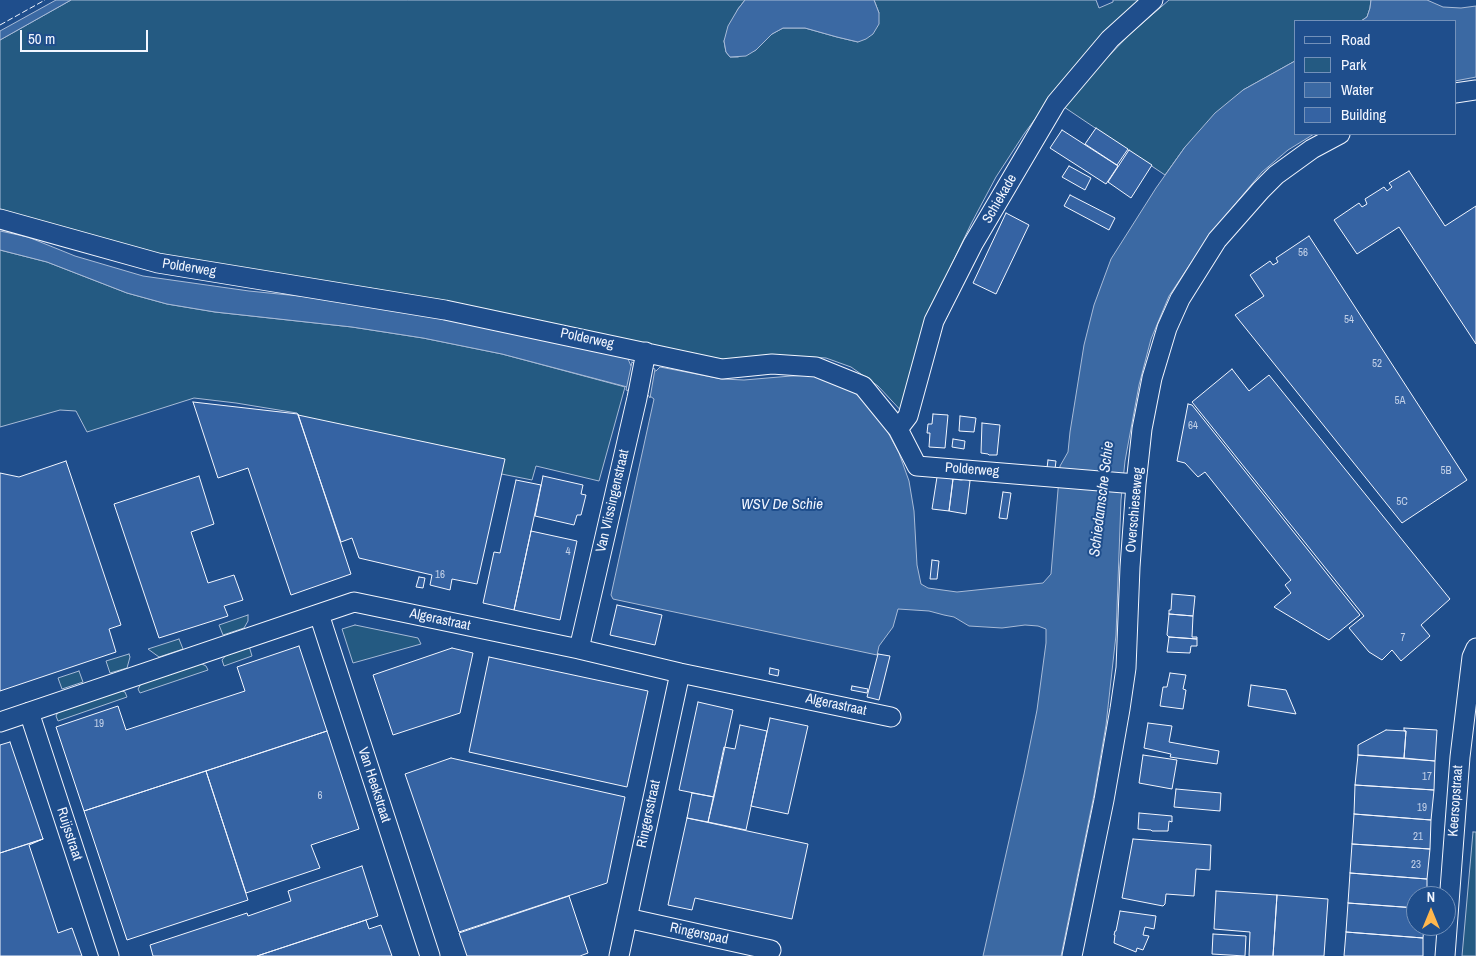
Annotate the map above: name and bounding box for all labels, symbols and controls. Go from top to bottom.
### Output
scale bar [22,20,150,52]
legend [1294,20,1456,135]
text: 50 m [28,28,55,49]
text: Road [1341,29,1370,50]
text: Park [1341,54,1366,75]
text: Water [1341,79,1373,100]
text: Building [1341,104,1386,125]
street label: Schiekade [979,171,1021,227]
house number: 56 [1298,246,1308,260]
street label: Polderweg [161,255,217,281]
house number: 54 [1344,313,1354,327]
street label: Polderweg [559,325,615,353]
house number: 52 [1372,357,1382,371]
house number: 5A [1394,394,1406,408]
house number: 64 [1188,419,1198,433]
water label: Schiedamsche Schie [1086,440,1118,558]
street label: Van Vlissingenstraat [593,448,633,554]
street label: Polderweg [944,460,1000,480]
house number: 5B [1440,464,1452,478]
street label: Overschieseweg [1123,467,1147,553]
house number: 5C [1396,495,1408,509]
water label: WSV De Schie [741,496,823,514]
house number: 4 [565,545,571,559]
house number: 16 [435,568,445,582]
street label: Algerastraat [408,605,472,635]
house number: 7 [1400,631,1406,645]
street label: Algerastraat [804,690,868,720]
house number: 19 [94,717,104,731]
street label: Van Heekstraat [354,745,394,825]
street label: Keersopstraat [1445,765,1467,837]
house number: 17 [1422,770,1432,784]
street label: Ringersstraat [634,779,664,849]
house number: 6 [317,789,323,803]
house number: 19 [1417,801,1427,815]
street label: Ruijsstraat [53,805,85,863]
house number: 21 [1413,830,1423,844]
house number: 23 [1411,858,1421,872]
north arrow [1406,886,1456,936]
text: N [1427,888,1435,906]
street label: Ringerspad [668,920,730,948]

